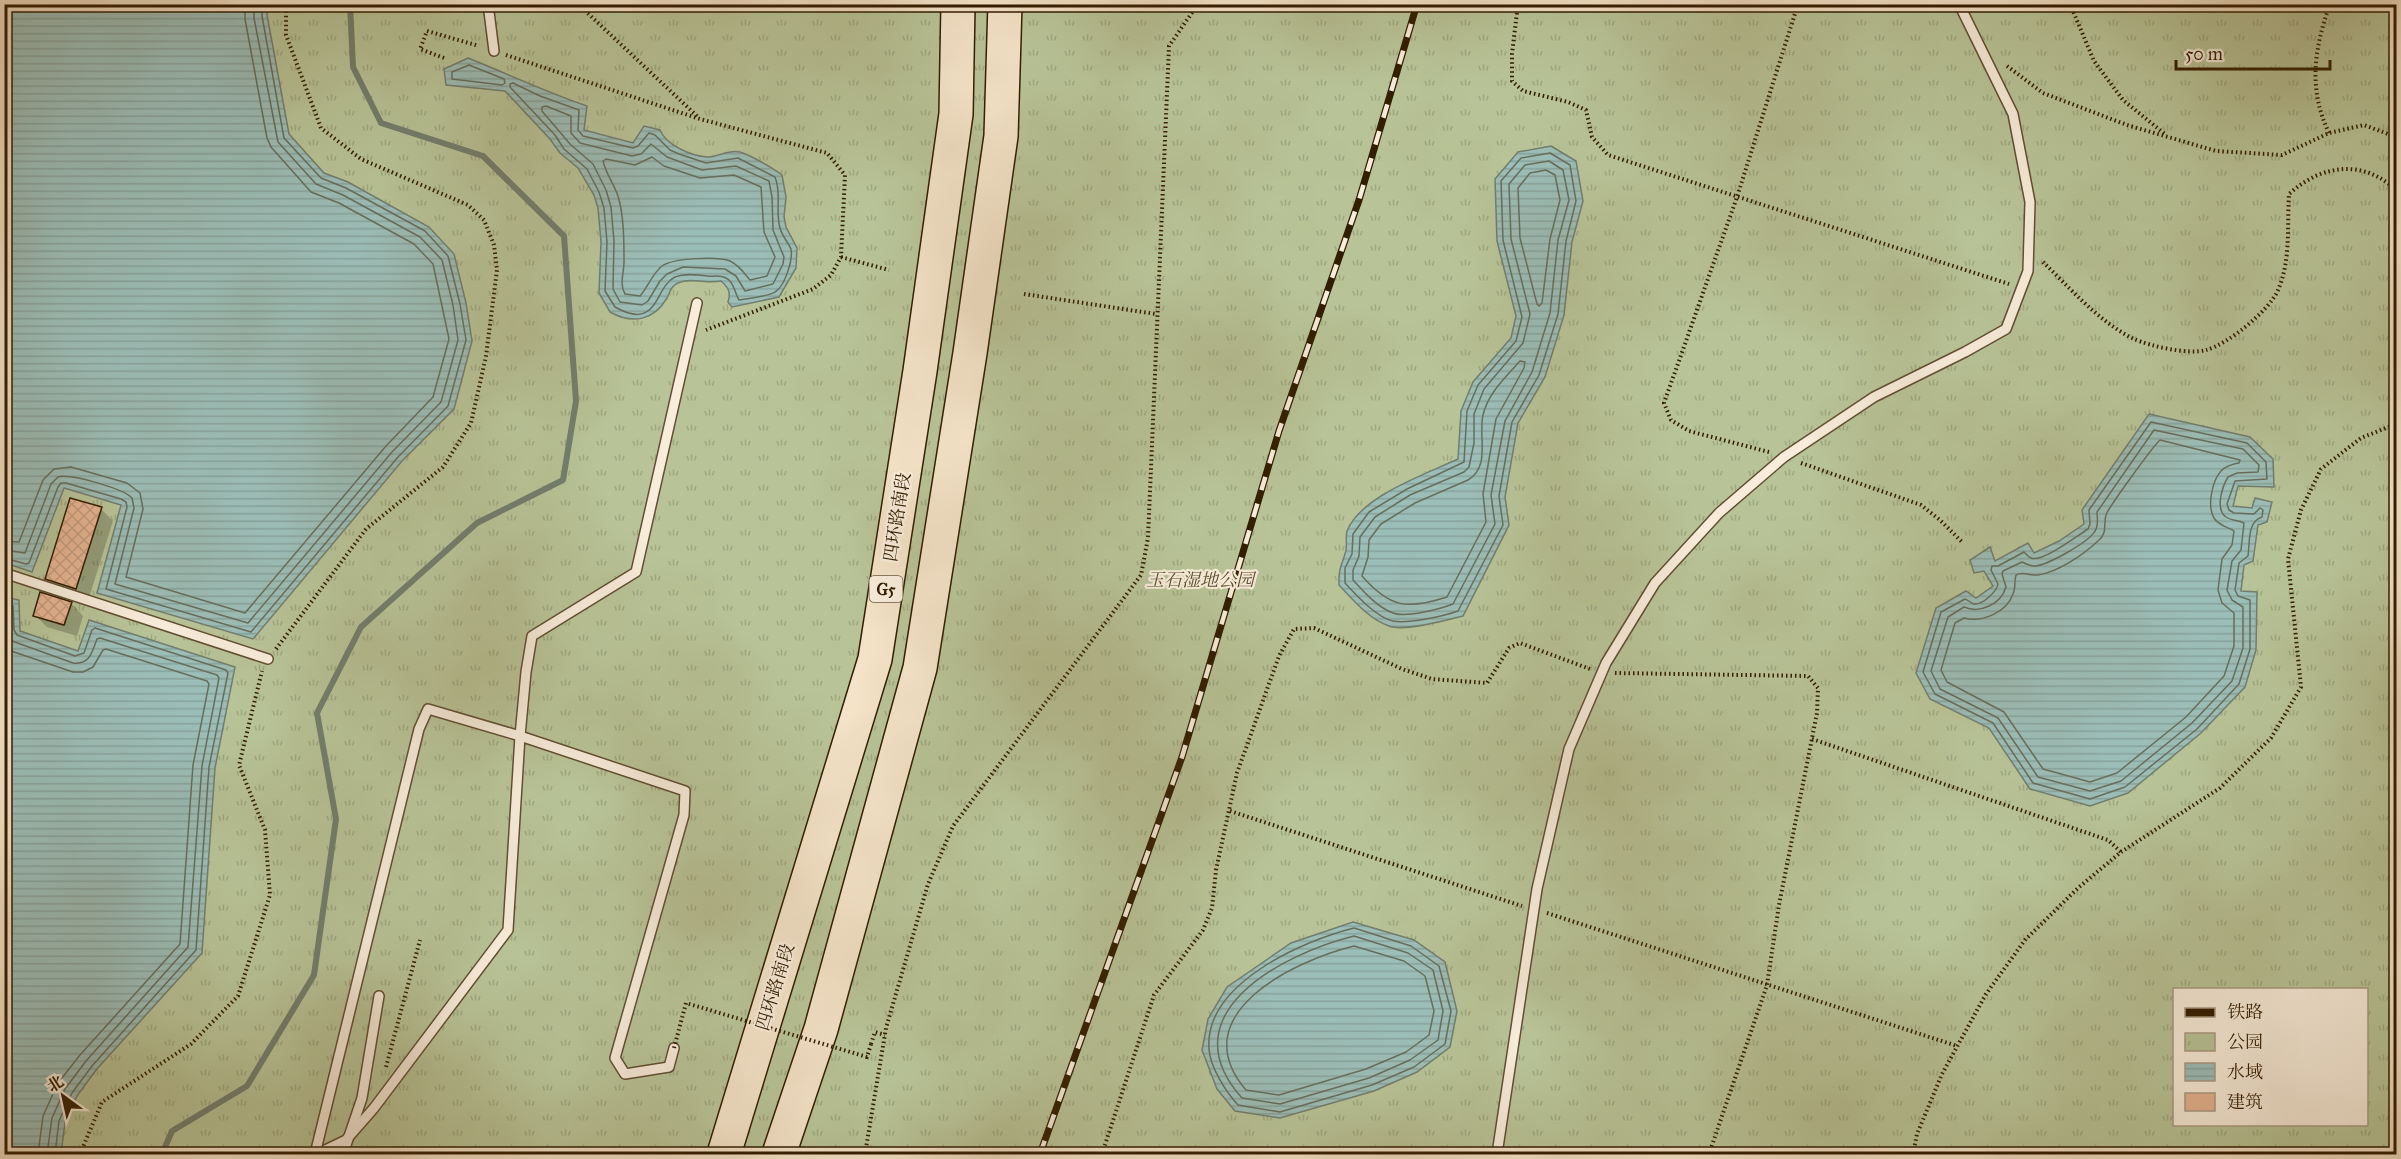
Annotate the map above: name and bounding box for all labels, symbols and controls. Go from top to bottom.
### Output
scale bar [2176,33,2330,71]
text: 50 m [2185,43,2223,65]
street label: 四环路南段 [879,471,915,563]
park label: 玉石湿地公园 [1146,569,1257,591]
road number: G5 [870,576,902,602]
street label: 四环路南段 [751,941,799,1033]
legend [2173,988,2368,1126]
text: 铁路 [2227,1001,2263,1023]
text: 公园 [2227,1031,2263,1053]
text: 水域 [2227,1061,2263,1083]
north arrow [33,1066,93,1126]
text: 北 [43,1072,67,1096]
text: 建筑 [2227,1091,2263,1113]

